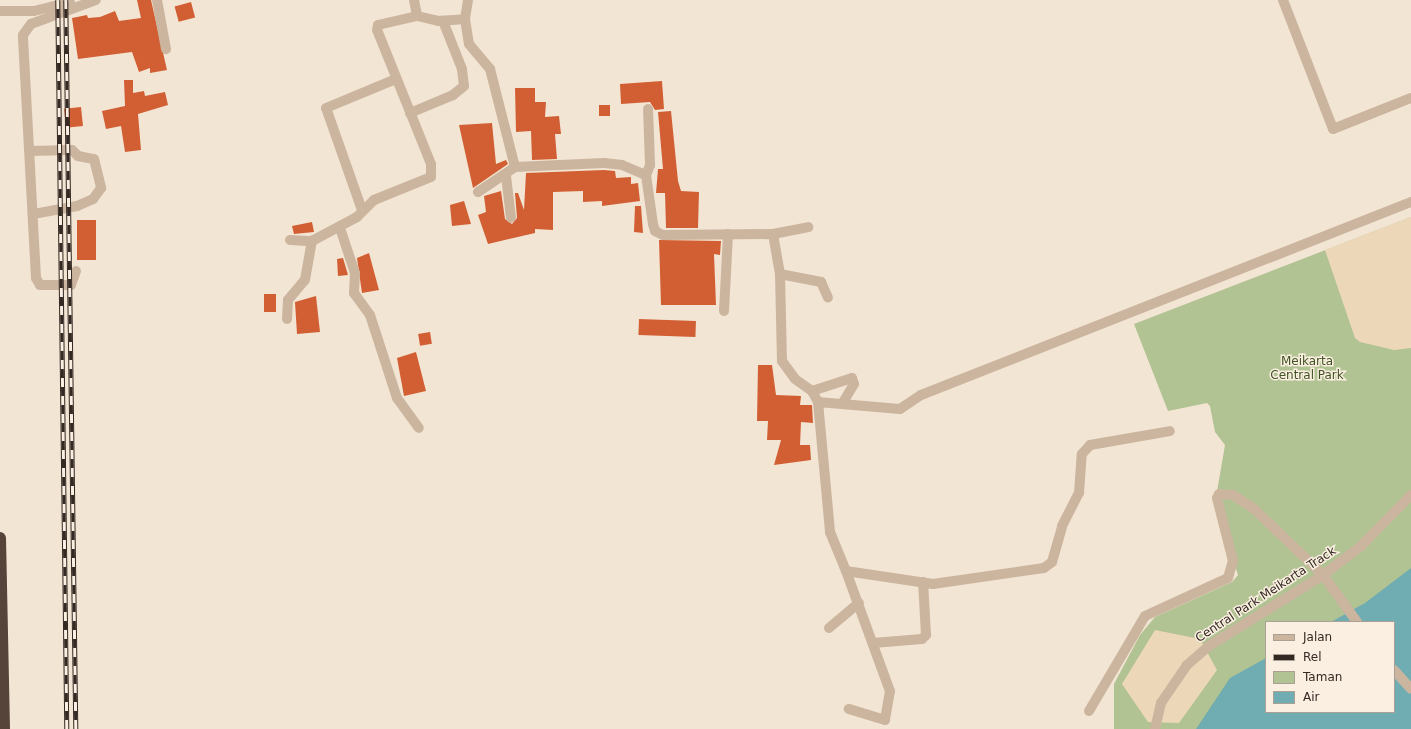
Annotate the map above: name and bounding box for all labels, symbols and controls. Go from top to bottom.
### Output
park label: Meikarta Central Park [1270,355,1344,383]
street label: Central Park Meikarta Track [1193,544,1339,646]
legend [1265,621,1395,713]
text: Jalan [1303,630,1332,644]
text: Rel [1303,650,1322,664]
text: Taman [1303,670,1342,684]
text: Air [1303,690,1319,704]

